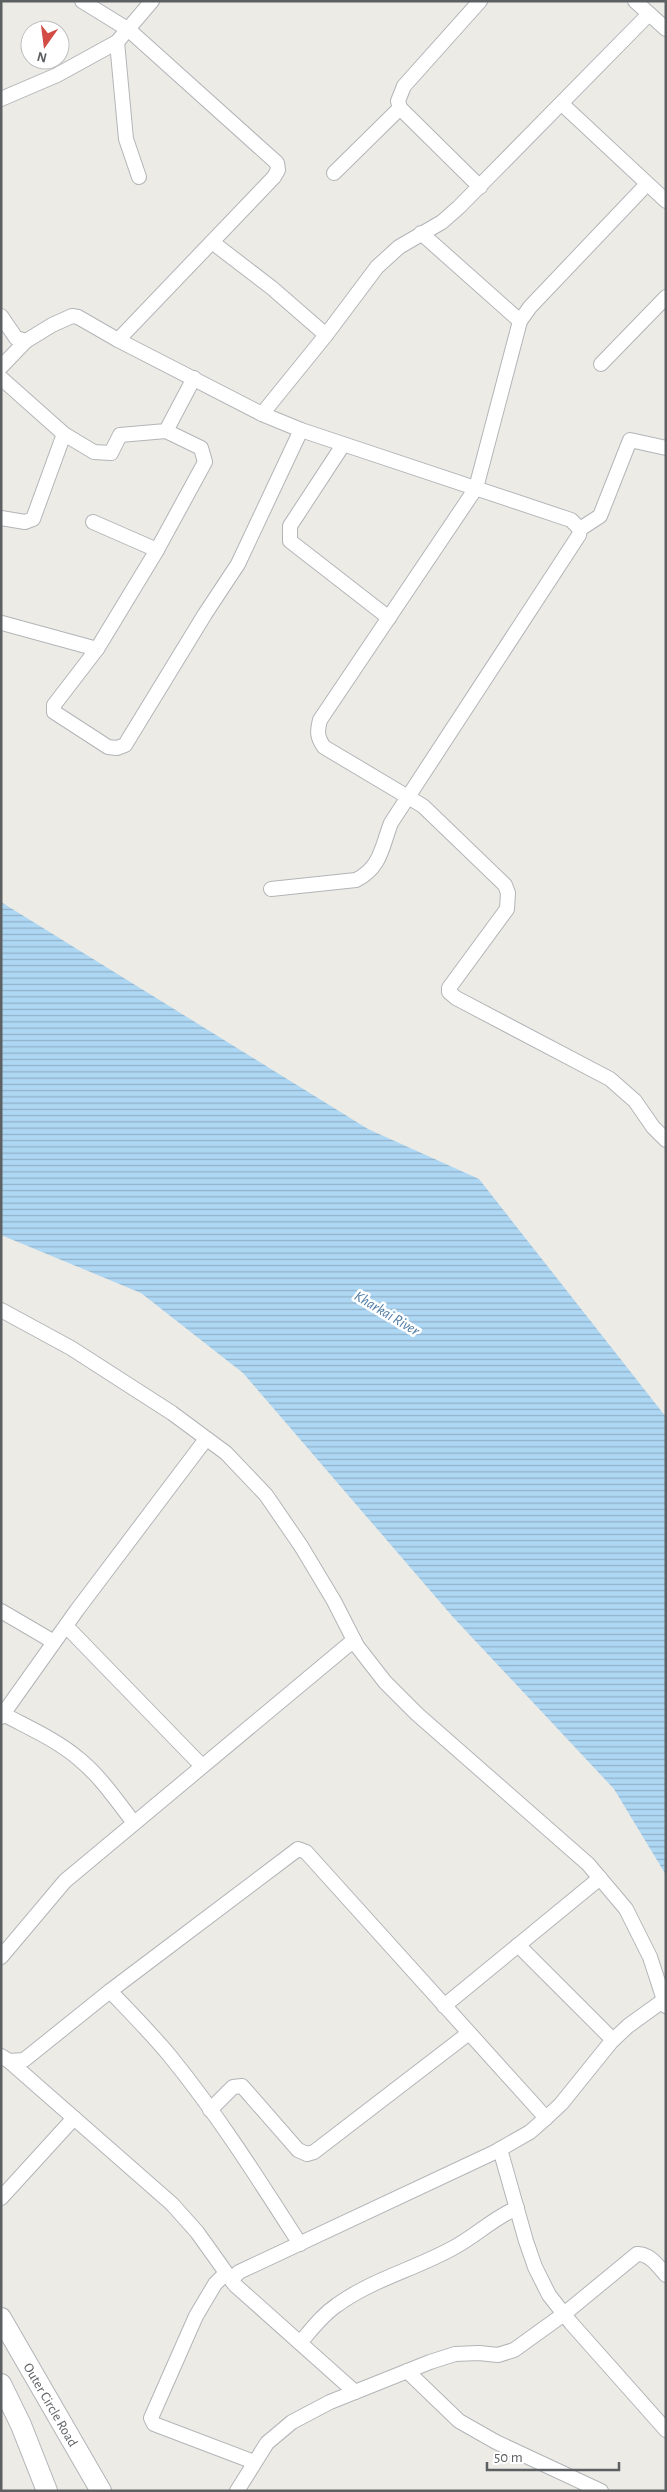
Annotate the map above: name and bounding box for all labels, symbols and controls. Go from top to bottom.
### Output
north arrow [20,20,70,70]
text: N [36,49,49,65]
water label: Kharkai River [352,1288,423,1339]
street label: Outer Circle Road [21,2361,80,2449]
scale bar [487,2440,620,2472]
text: 50 m [494,2450,523,2465]

